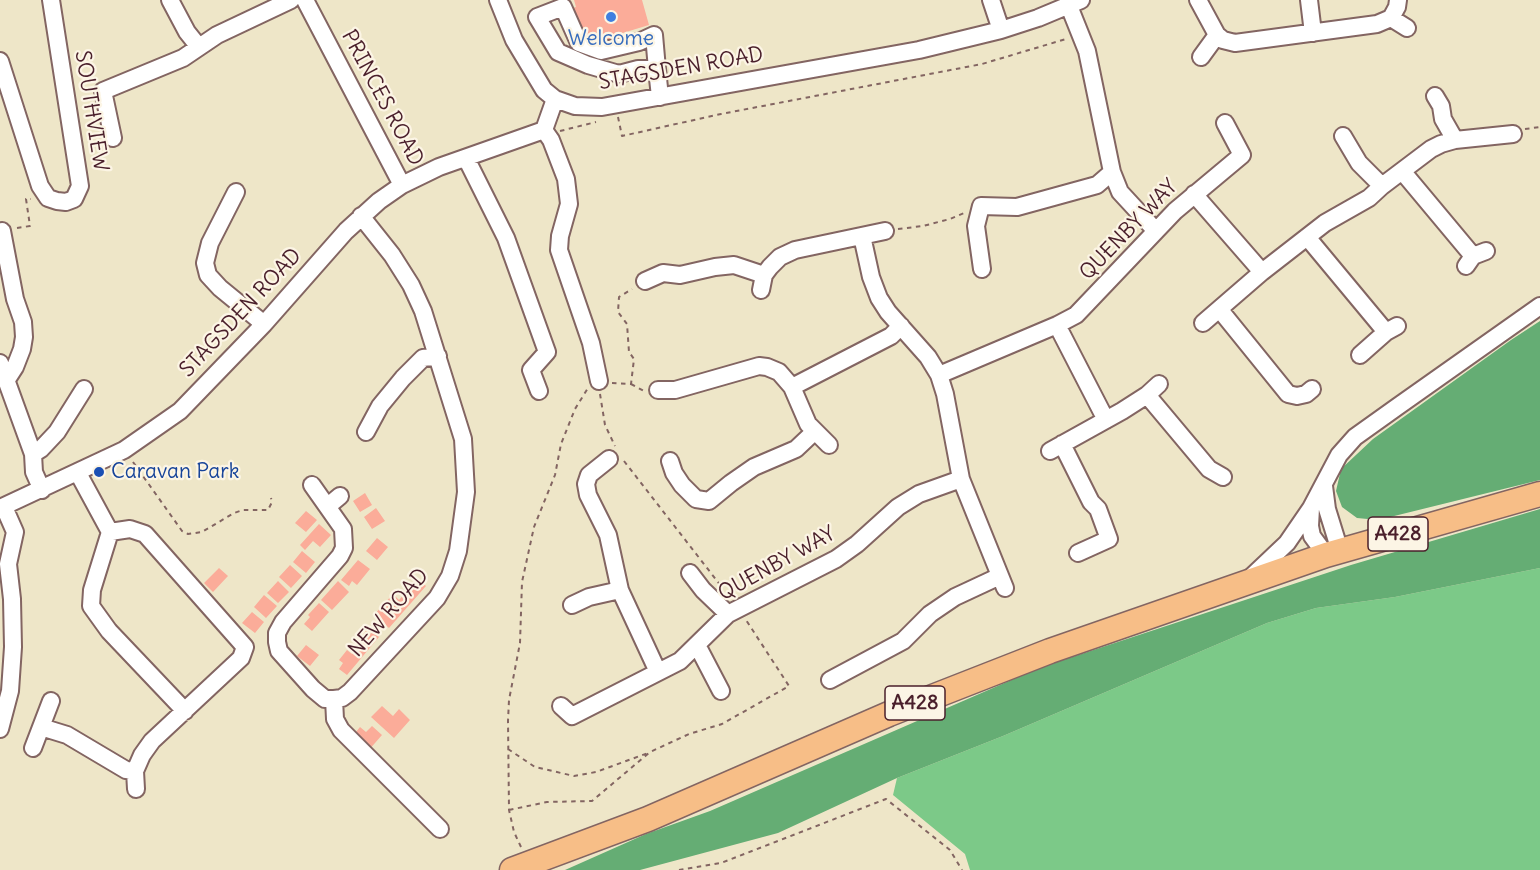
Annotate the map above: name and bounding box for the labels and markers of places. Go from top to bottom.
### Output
marker: Welcome [604,10,618,24]
place label: Welcome [568,26,654,52]
place label: Caravan Park [111,459,240,485]
marker: Caravan Park [92,465,106,479]

